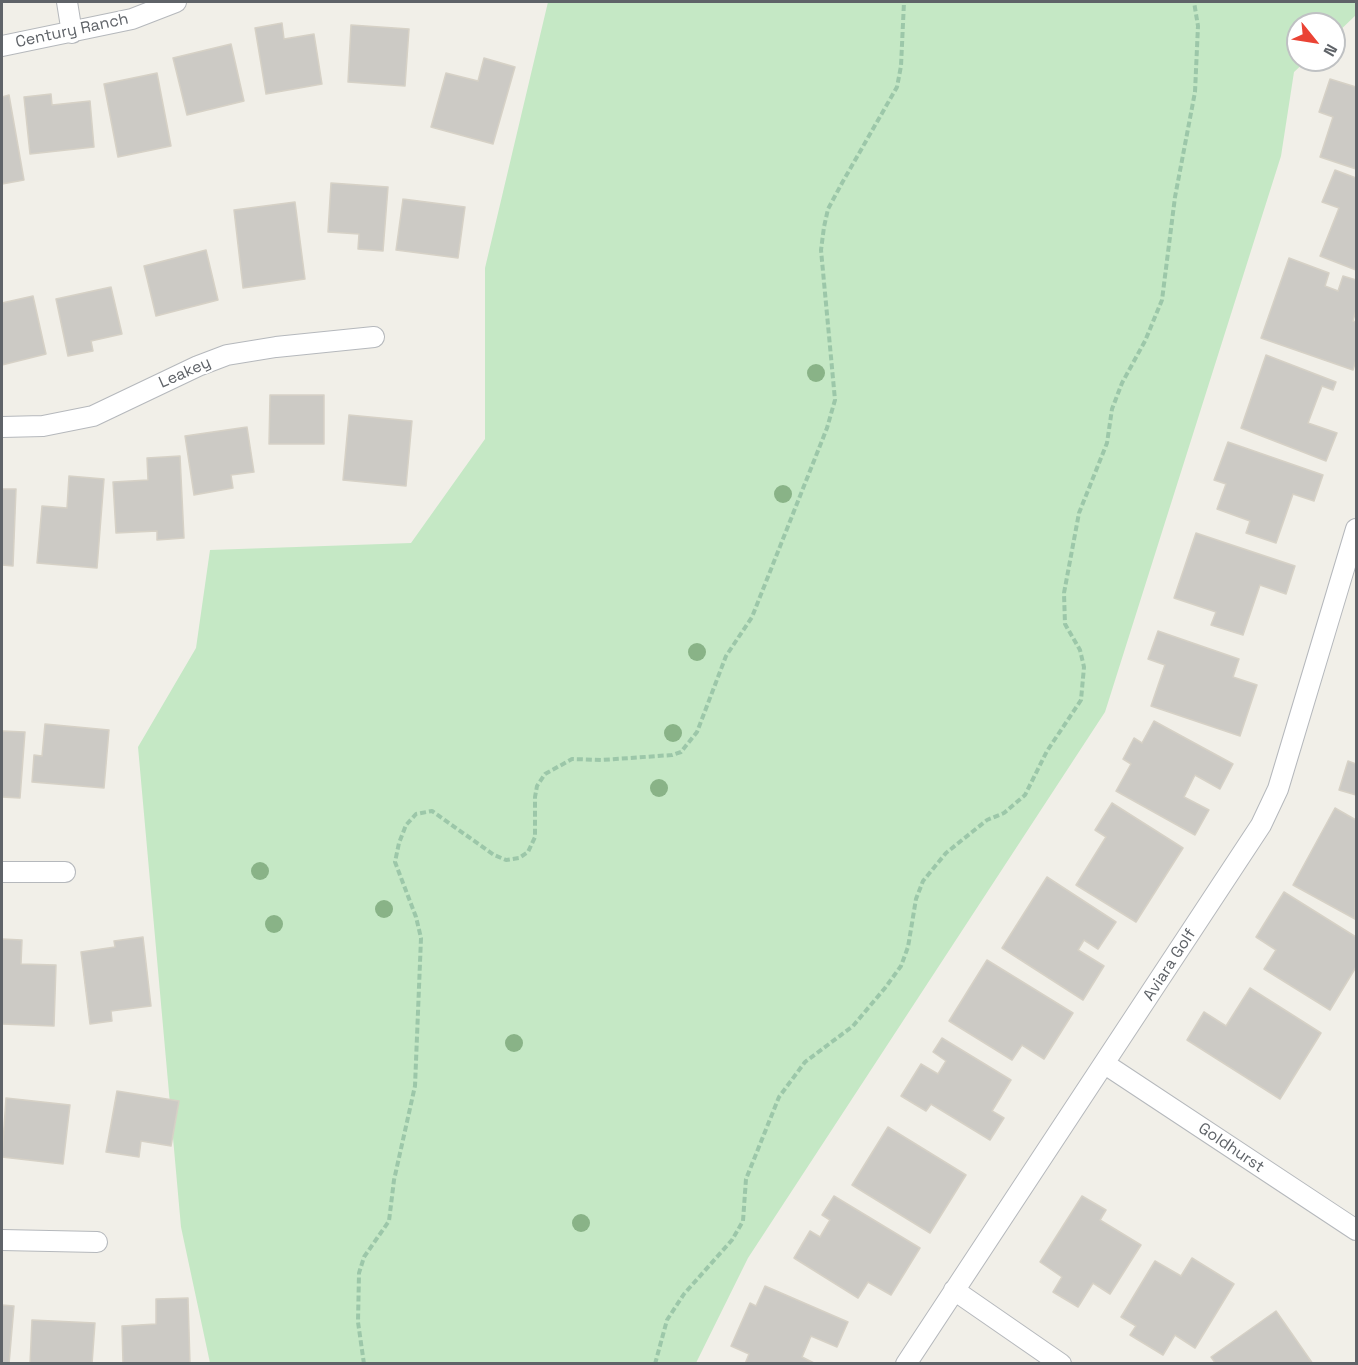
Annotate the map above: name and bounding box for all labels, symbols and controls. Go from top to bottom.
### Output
street label: Century Ranch [14,10,130,52]
north arrow [1286,12,1346,72]
text: N [1319,40,1342,60]
street label: Leakey [156,353,214,393]
street label: Aviara Golf [1140,925,1200,1005]
street label: Goldhurst [1194,1119,1268,1177]

